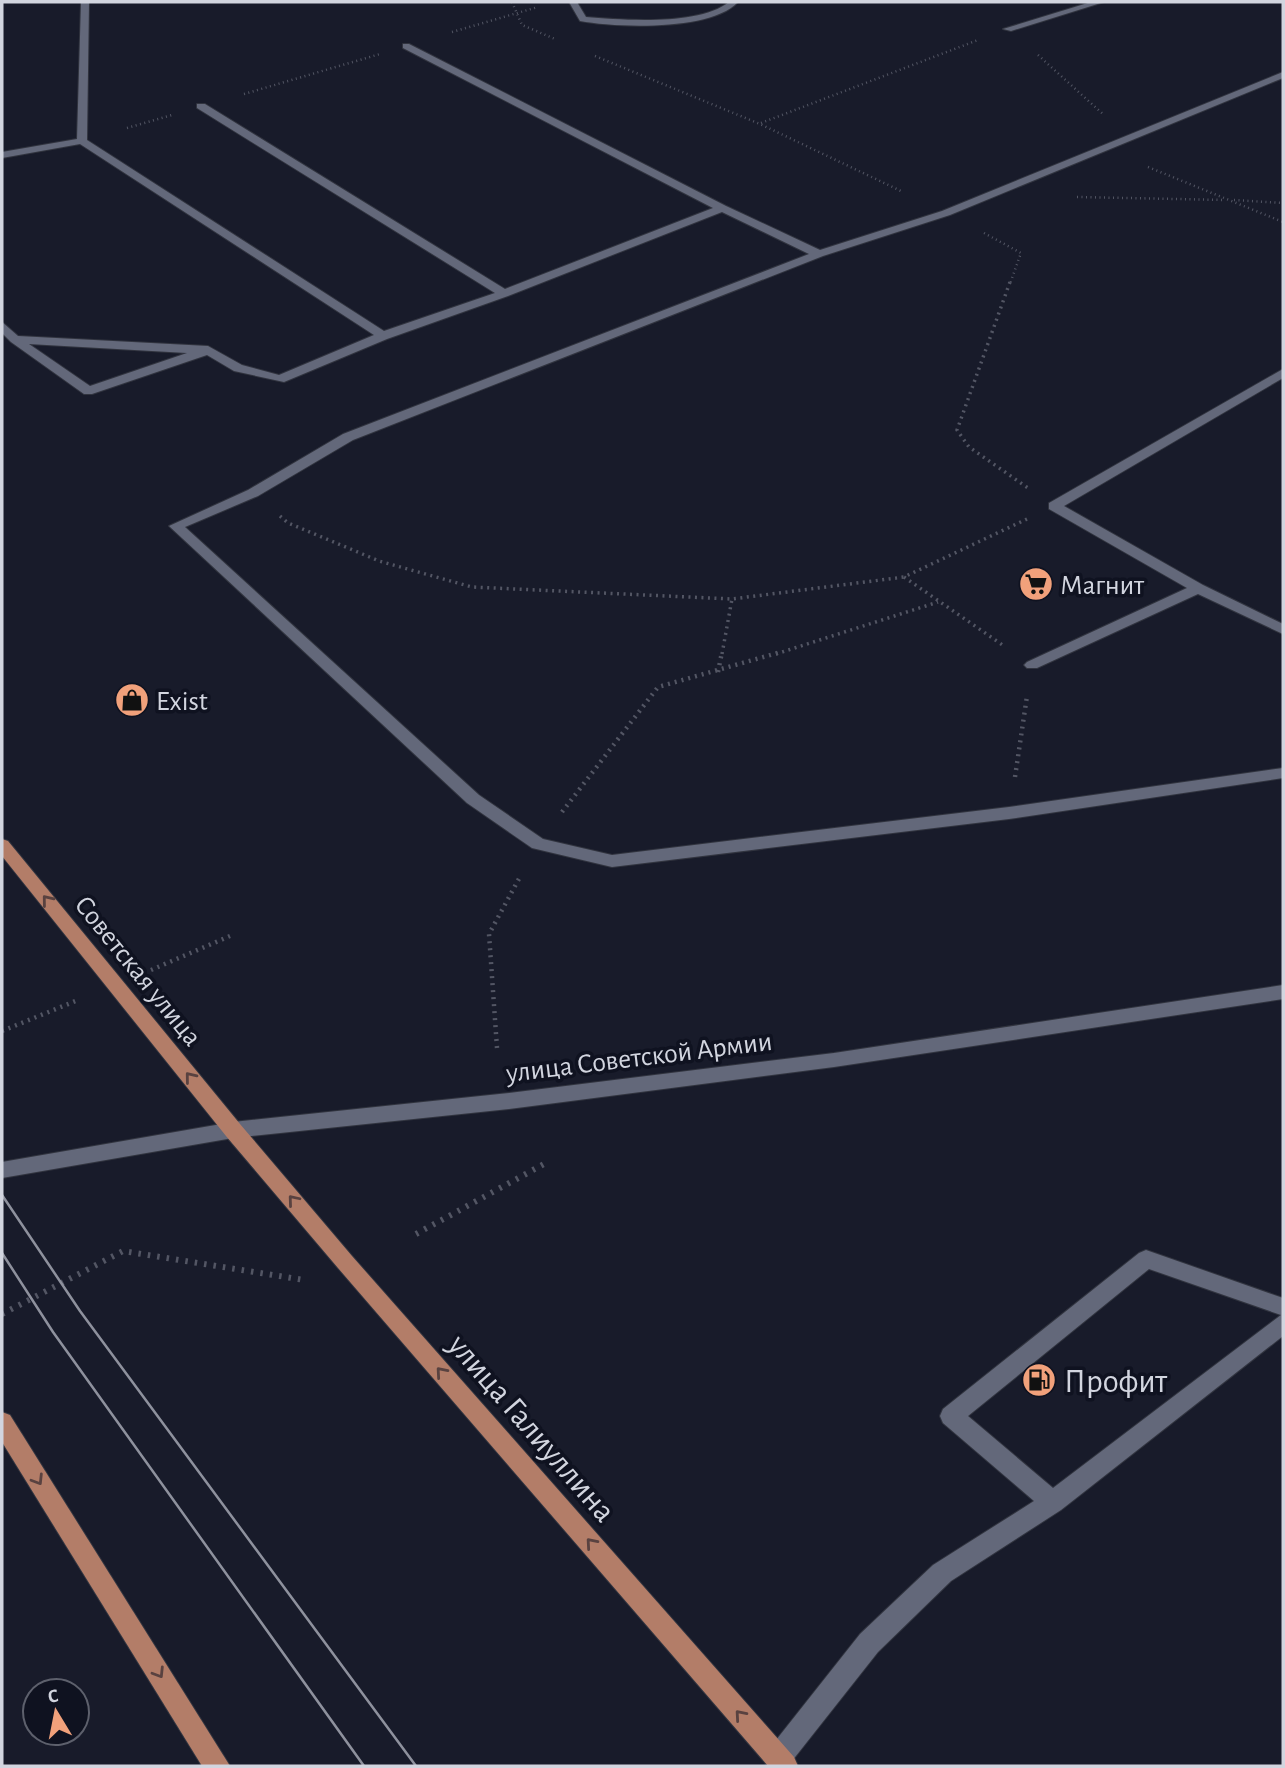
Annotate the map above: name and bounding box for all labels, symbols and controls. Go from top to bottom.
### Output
supermarket icon: Магнит [1017,565,1055,603]
place label: Магнит [1060,572,1145,600]
shop icon: Exist [113,681,151,719]
place label: Exist [156,688,208,716]
street label: Советская улица [69,891,206,1052]
one-way arrow [43,896,55,909]
street label: улица Советской Армии [504,1028,774,1088]
one-way arrow [186,1072,199,1084]
one-way arrow [288,1195,301,1207]
street label: улица Галиуллина [440,1328,621,1529]
fuel station icon: Профит [1020,1361,1058,1399]
place label: Профит [1064,1366,1168,1399]
one-way arrow [437,1367,449,1380]
one-way arrow [30,1473,43,1486]
one-way arrow [587,1539,599,1552]
one-way arrow [150,1665,163,1678]
north arrow [21,1677,91,1747]
text: С [46,1686,60,1707]
one-way arrow [736,1710,748,1723]

